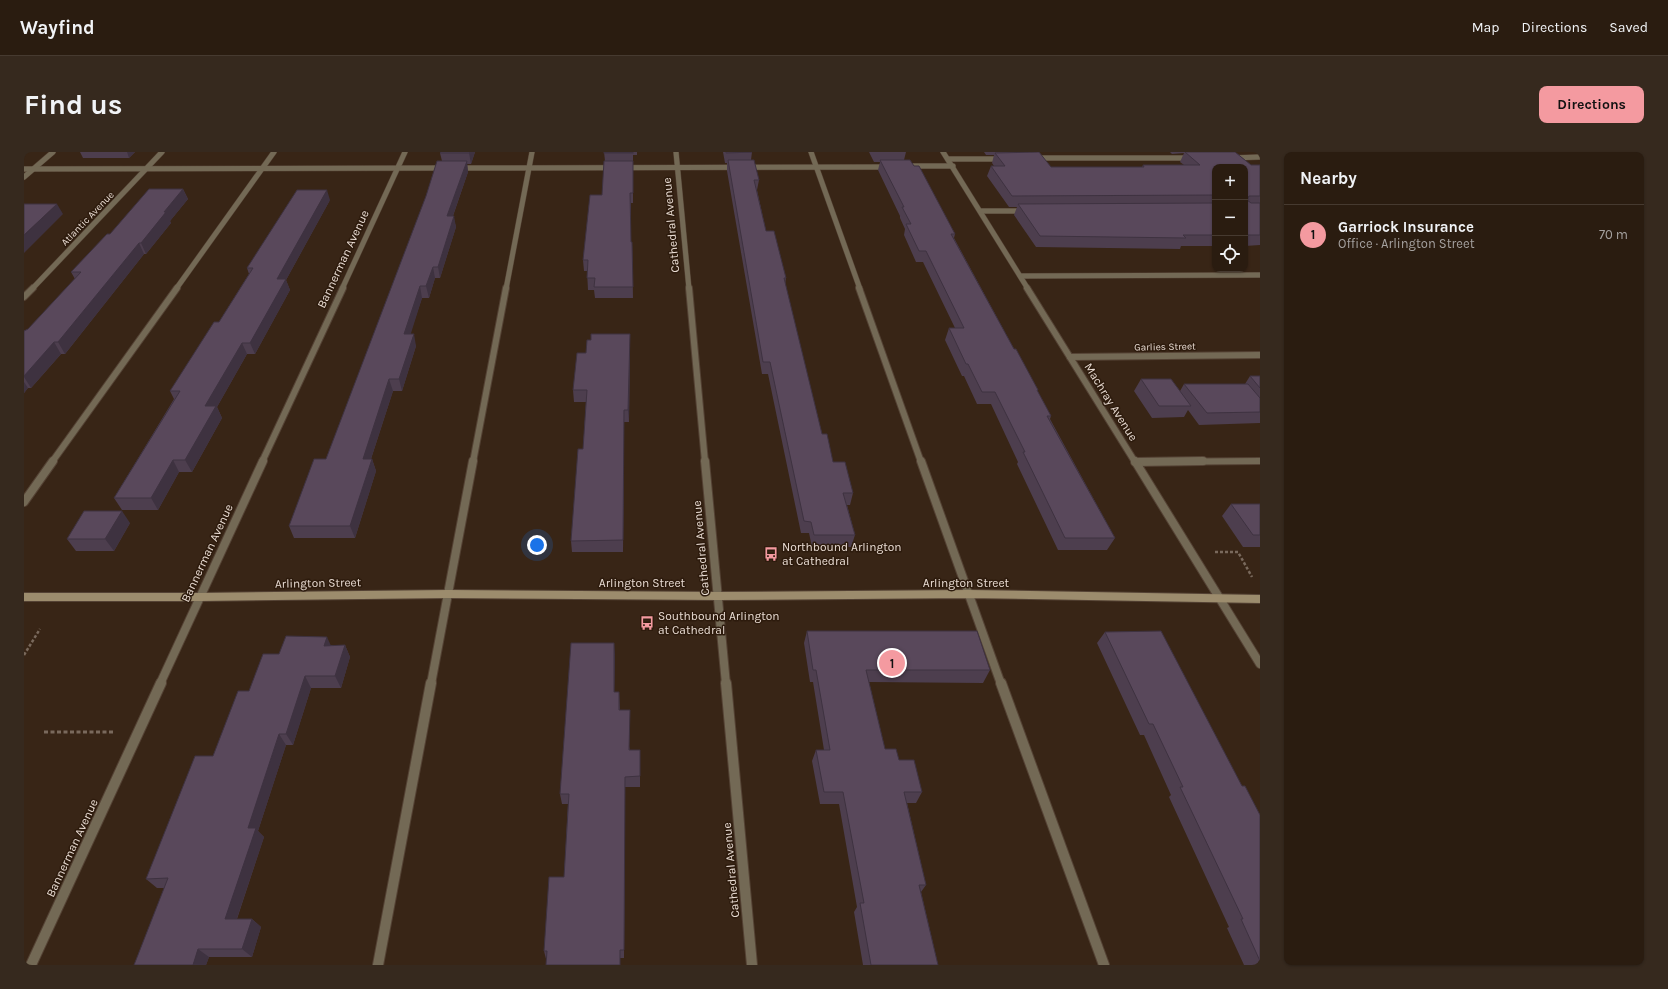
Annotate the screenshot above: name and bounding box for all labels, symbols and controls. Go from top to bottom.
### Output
text: Wayfind [20,17,95,39]
text: Map [1472,19,1500,36]
text: Directions [1522,19,1587,36]
text: Saved [1609,19,1648,36]
button: Directions [1539,86,1644,123]
text: Find us [24,88,123,121]
map controls [1212,164,1248,272]
button: + [1212,164,1248,200]
text: Nearby [1300,168,1357,188]
street label: Cathedral Avenue [660,177,682,273]
street label: Atlantic Avenue [59,189,117,248]
button: − [1212,200,1248,236]
street label: Bannerman Avenue [314,208,372,310]
text: Garriock Insurance [1338,218,1474,236]
text: 1 [1311,227,1315,242]
text: 70 m [1599,227,1628,242]
button: locate [1212,236,1248,272]
text: Office · Arlington Street [1338,236,1475,251]
street label: Garlies Street [1134,340,1196,354]
street label: Machray Avenue [1081,361,1141,443]
street label: Cathedral Avenue [690,500,712,596]
street label: Bannerman Avenue [178,502,236,604]
your location [527,535,547,555]
place label: Northbound Arlington at Cathedral [782,540,902,568]
bus stop icon: Northbound Arlington at Cathedral [763,546,779,562]
street label: Arlington Street [275,575,362,591]
street label: Arlington Street [599,576,686,590]
street label: Arlington Street [923,576,1010,590]
place label: Southbound Arlington at Cathedral [658,609,779,637]
bus stop icon: Southbound Arlington at Cathedral [639,615,655,631]
pin: 1 [879,648,905,678]
street label: Bannerman Avenue [43,797,101,899]
street label: Cathedral Avenue [720,822,742,918]

